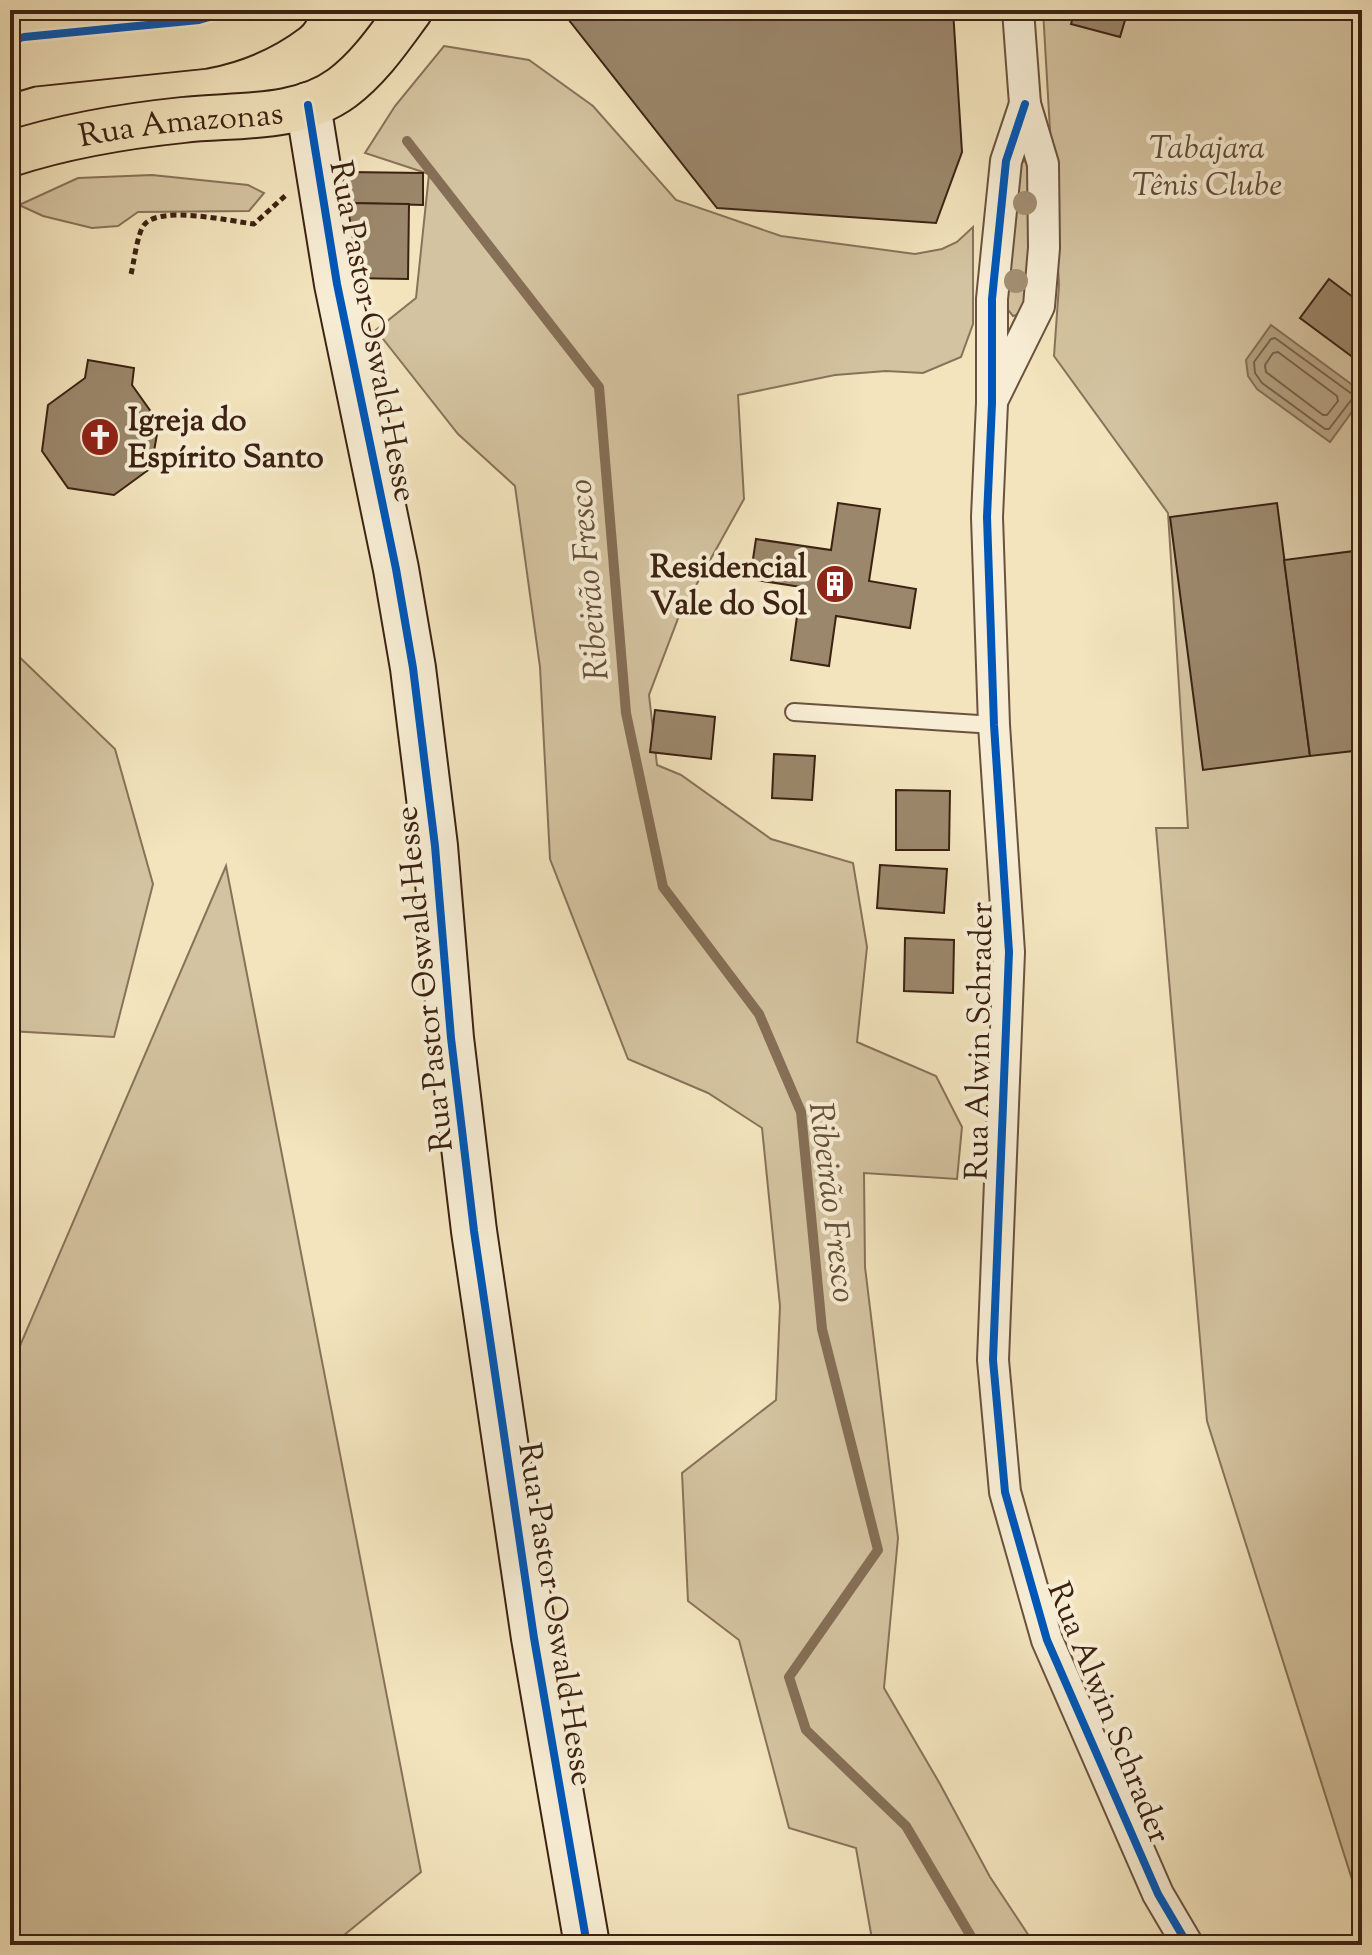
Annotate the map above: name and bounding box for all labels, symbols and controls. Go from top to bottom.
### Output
street label: Rua Amazonas [75,92,287,161]
park label: Tabajara Tênis Clube [1132,127,1282,210]
street label: Rua Pastor Oswald Hesse [315,157,427,506]
place label: Igreja do Espírito Santo [128,399,324,482]
church icon: Igreja do Espírito Santo [79,416,121,458]
water label: Ribeirão Fresco [557,477,624,682]
place label: Residencial Vale do Sol [650,546,807,629]
building icon: Residencial Vale do Sol [814,563,856,605]
street label: Rua Pastor Oswald Hesse [385,804,467,1153]
street label: Rua Alwin Schrader [956,902,1006,1181]
water label: Ribeirão Fresco [794,1099,867,1305]
street label: Rua Pastor Oswald Hesse [504,1440,604,1789]
street label: Rua Alwin Schrader [1034,1576,1181,1851]

